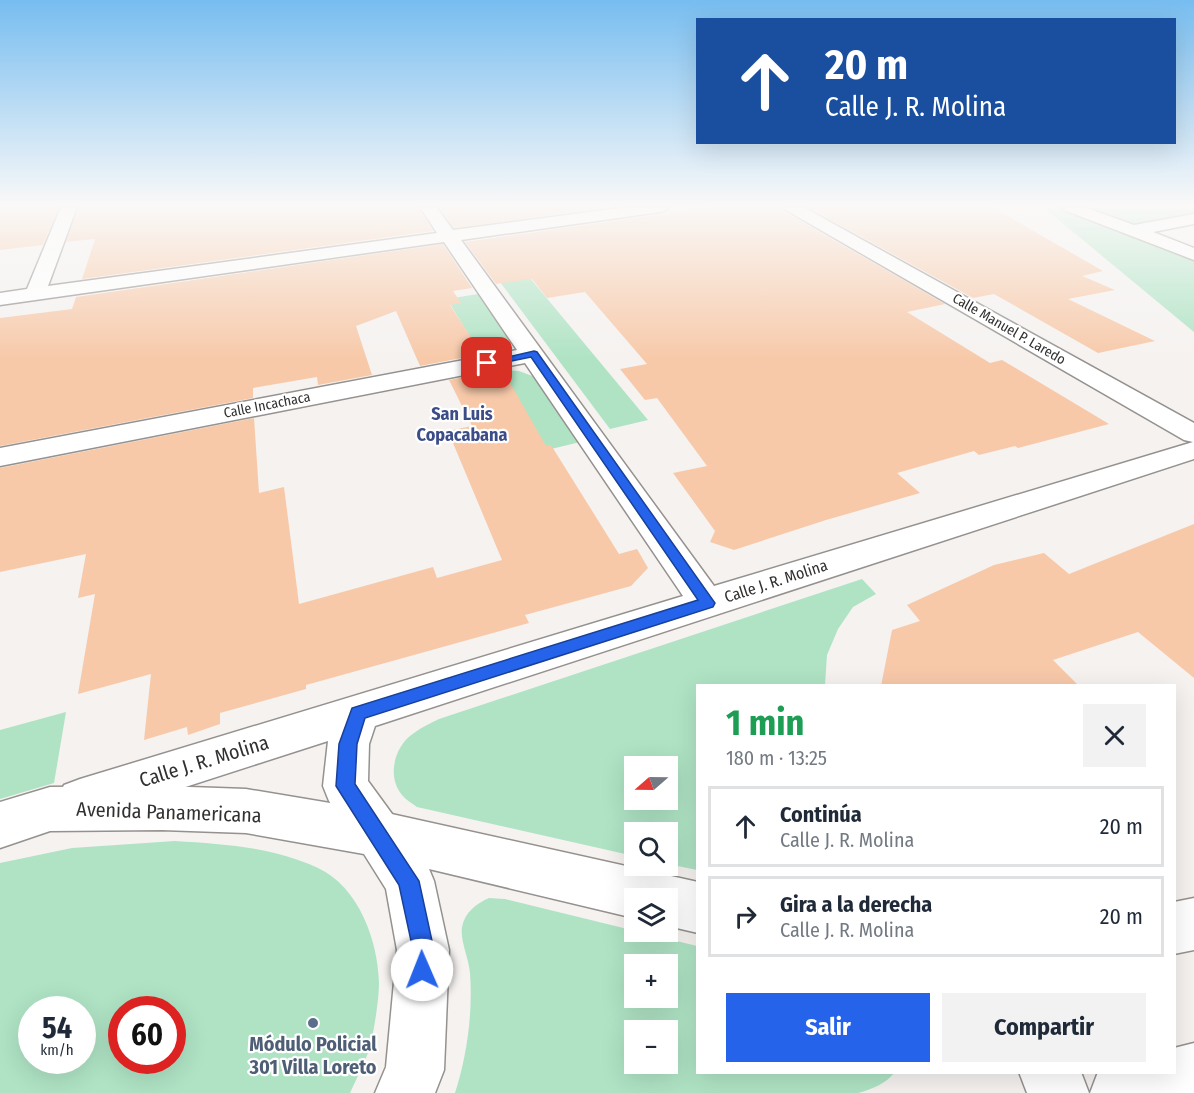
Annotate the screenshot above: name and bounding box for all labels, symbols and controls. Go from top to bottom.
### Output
text: 20 m [825,40,908,90]
icon: ahead [726,42,804,120]
text: Calle J. R. Molina [825,91,1006,123]
street label: Calle Manuel P. Laredo [949,290,1069,368]
pin [461,337,512,388]
icon: arrive [470,346,503,379]
street label: Calle Incachaca [222,388,312,422]
district label: San Luis Copacabana [417,403,507,446]
street label: Calle J. R. Molina [722,555,830,607]
text: 1 min [726,701,804,745]
button: close [1083,704,1146,767]
street label: Calle J. R. Molina [136,730,272,792]
text: 180 m · 13:25 [726,746,827,770]
north arrow [624,756,678,810]
map controls [624,756,678,1074]
street label: Avenida Panamericana [76,797,262,827]
text: Continúa [780,801,862,828]
icon: ahead [729,810,762,843]
text: 20 m [1100,813,1143,840]
button: search [624,822,678,876]
text: Calle J. R. Molina [780,828,914,852]
button: layers [624,888,678,942]
text: Gira a la derecha [780,891,932,918]
icon: right [729,900,762,933]
text: 20 m [1100,903,1143,930]
text: Calle J. R. Molina [780,918,914,942]
position arrow [390,938,454,1002]
button: + [624,954,678,1008]
button: Salir [726,993,930,1062]
button: Compartir [942,993,1146,1062]
speed limit sign: 60 [108,996,186,1074]
text: 54 [42,1010,72,1046]
marker: Módulo Policial 301 Villa Loreto [306,1016,320,1030]
button: − [624,1020,678,1074]
place label: Módulo Policial 301 Villa Loreto [249,1032,377,1079]
text: km/h [40,1041,74,1059]

